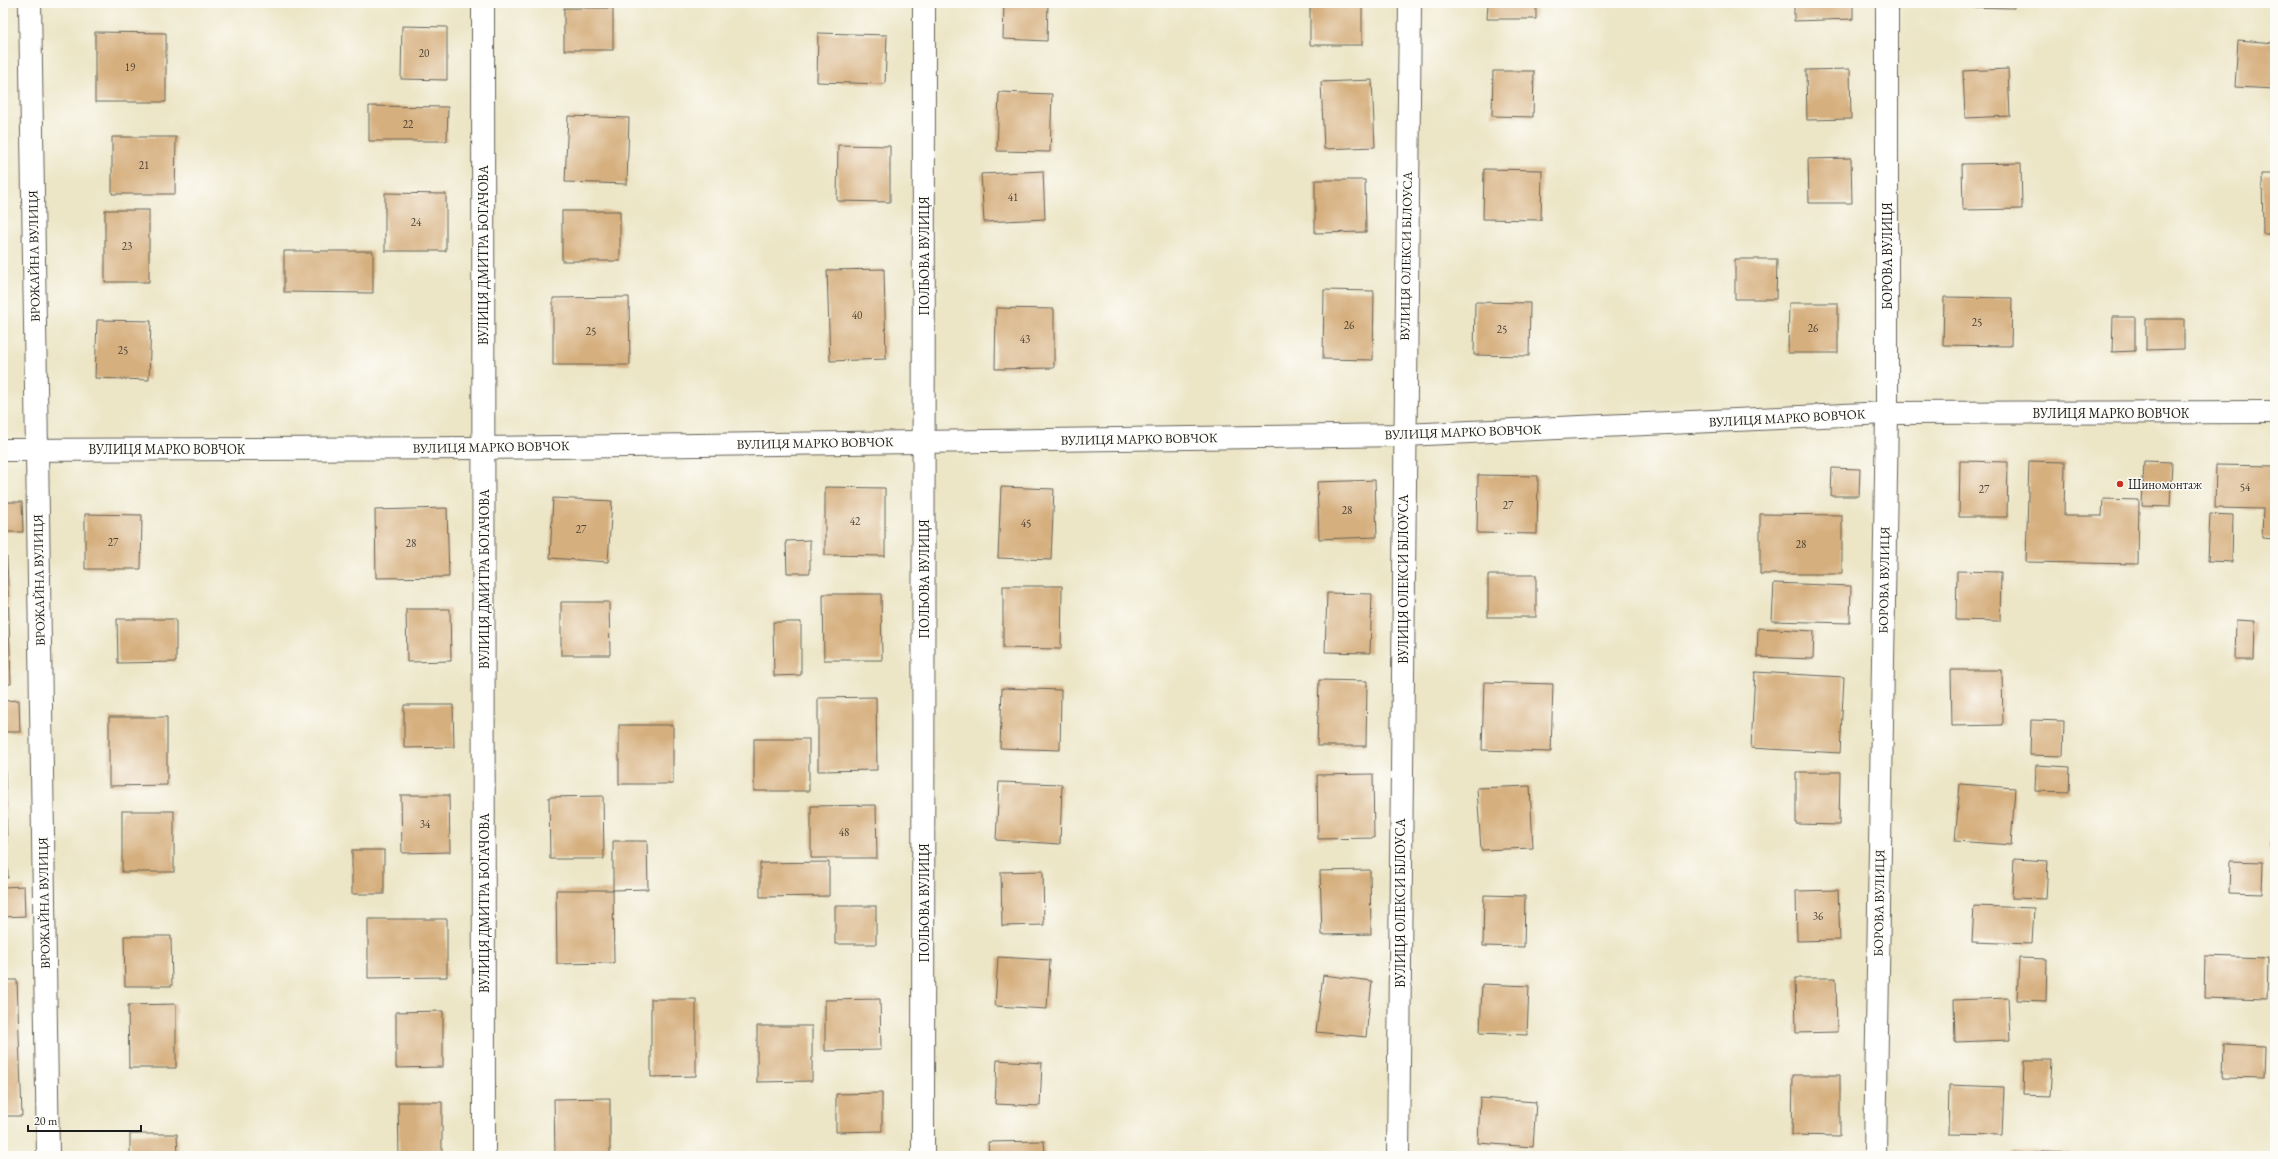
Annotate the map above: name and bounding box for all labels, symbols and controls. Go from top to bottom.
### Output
house number: 20 [419,46,429,60]
house number: 19 [125,60,136,74]
house number: 22 [403,117,414,131]
house number: 21 [139,158,149,172]
street label: ВУЛИЦЯ ДМИТРА БОГАЧОВА [475,164,492,345]
street label: ВУЛИЦЯ ОЛЕКСИ БІЛОУСА [1396,170,1416,341]
street label: ВРОЖАЙНА ВУЛИЦЯ [24,190,44,322]
house number: 41 [1008,190,1018,204]
street label: ПОЛЬОВА ВУЛИЦЯ [916,196,933,316]
street label: БОРОВА ВУЛИЦЯ [1879,202,1896,310]
house number: 24 [411,215,422,229]
house number: 23 [122,239,132,253]
house number: 40 [852,308,862,322]
house number: 25 [1972,315,1982,329]
house number: 26 [1344,318,1355,332]
house number: 26 [1808,321,1819,335]
house number: 25 [1497,322,1507,336]
house number: 25 [586,324,596,338]
house number: 43 [1020,332,1030,346]
house number: 25 [118,343,128,357]
street label: ВУЛИЦЯ МАРКО ВОВЧОК [1708,405,1866,431]
street label: ВУЛИЦЯ МАРКО ВОВЧОК [2033,405,2190,422]
street label: ВУЛИЦЯ МАРКО ВОВЧОК [1384,421,1542,443]
street label: ВУЛИЦЯ МАРКО ВОВЧОК [1060,429,1218,449]
street label: ВУЛИЦЯ МАРКО ВОВЧОК [736,433,894,453]
street label: ВУЛИЦЯ МАРКО ВОВЧОК [412,437,570,457]
street label: ВУЛИЦЯ МАРКО ВОВЧОК [89,441,246,458]
place label: Шиномонтаж [2128,476,2202,493]
marker: Шиномонтаж [2115,479,2125,489]
house number: 54 [2240,480,2251,494]
house number: 27 [1979,482,1990,496]
street label: ВУЛИЦЯ ДМИТРА БОГАЧОВА [476,488,493,669]
street label: ВУЛИЦЯ ОЛЕКСИ БІЛОУСА [1395,493,1412,664]
house number: 27 [1503,498,1514,512]
house number: 28 [1342,503,1352,517]
street label: ВРОЖАЙНА ВУЛИЦЯ [29,514,49,646]
house number: 42 [850,514,861,528]
house number: 45 [1021,516,1031,530]
street label: ПОЛЬОВА ВУЛИЦЯ [916,519,933,639]
house number: 27 [576,522,587,536]
street label: БОРОВА ВУЛИЦЯ [1875,526,1893,634]
house number: 27 [108,535,119,549]
house number: 28 [406,536,416,550]
house number: 28 [1796,537,1806,551]
street label: ВУЛИЦЯ ДМИТРА БОГАЧОВА [476,812,493,993]
house number: 34 [420,817,431,831]
street label: ВУЛИЦЯ ОЛЕКСИ БІЛОУСА [1392,817,1409,988]
house number: 48 [839,825,849,839]
street label: ВРОЖАЙНА ВУЛИЦЯ [34,837,54,969]
street label: ПОЛЬОВА ВУЛИЦЯ [916,843,933,963]
street label: БОРОВА ВУЛИЦЯ [1870,849,1888,957]
house number: 36 [1813,909,1824,923]
scale bar [28,1107,141,1133]
text: 20 m [34,1113,58,1129]

